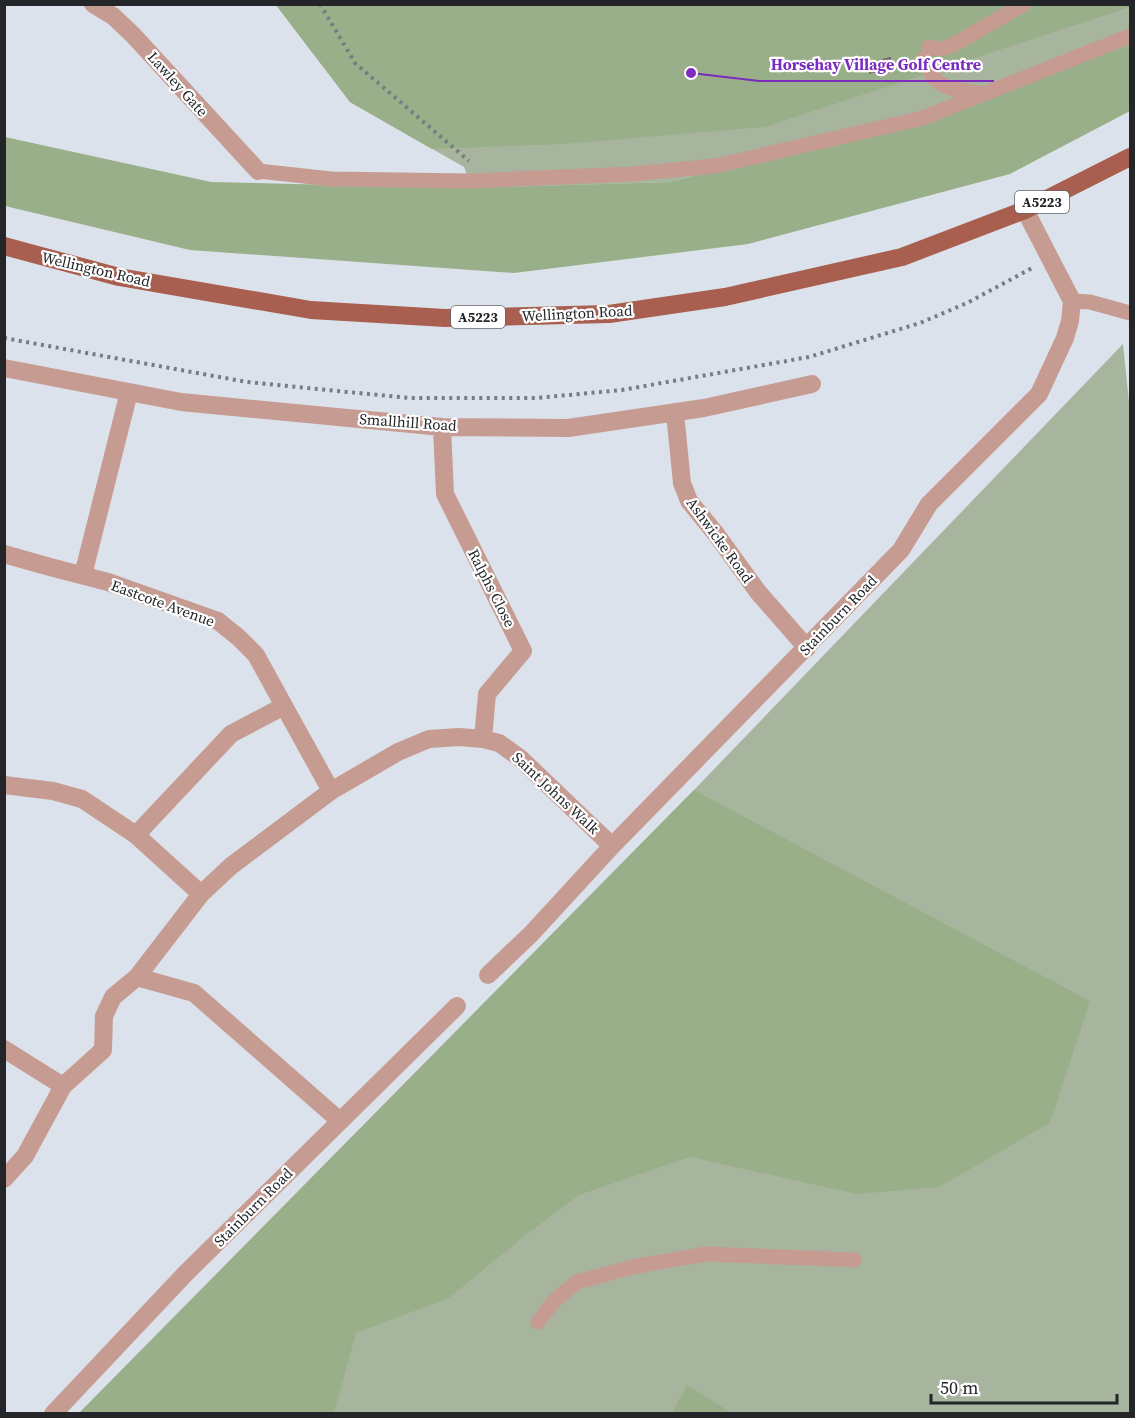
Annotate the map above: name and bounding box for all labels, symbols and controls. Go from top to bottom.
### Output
street label: Lawley Gate [143,47,213,121]
callout: Horsehay Village Golf Centre [759,47,994,81]
text: Horsehay Village Golf Centre [771,53,981,75]
road number: A5223 [1015,191,1069,213]
street label: Wellington Road [40,246,153,292]
street label: Wellington Road [521,300,633,326]
road number: A5223 [451,306,505,328]
street label: Smallhill Road [359,408,458,436]
street label: Ashwicke Road [682,493,758,587]
street label: Ralphs Close [463,545,521,631]
street label: Stainburn Road [794,570,882,660]
street label: Eastcote Avenue [108,575,218,632]
street label: Saint Johns Walk [508,747,605,839]
street label: Stainburn Road [209,1163,297,1251]
scale bar [931,1367,1117,1405]
text: 50 m [940,1375,978,1400]

